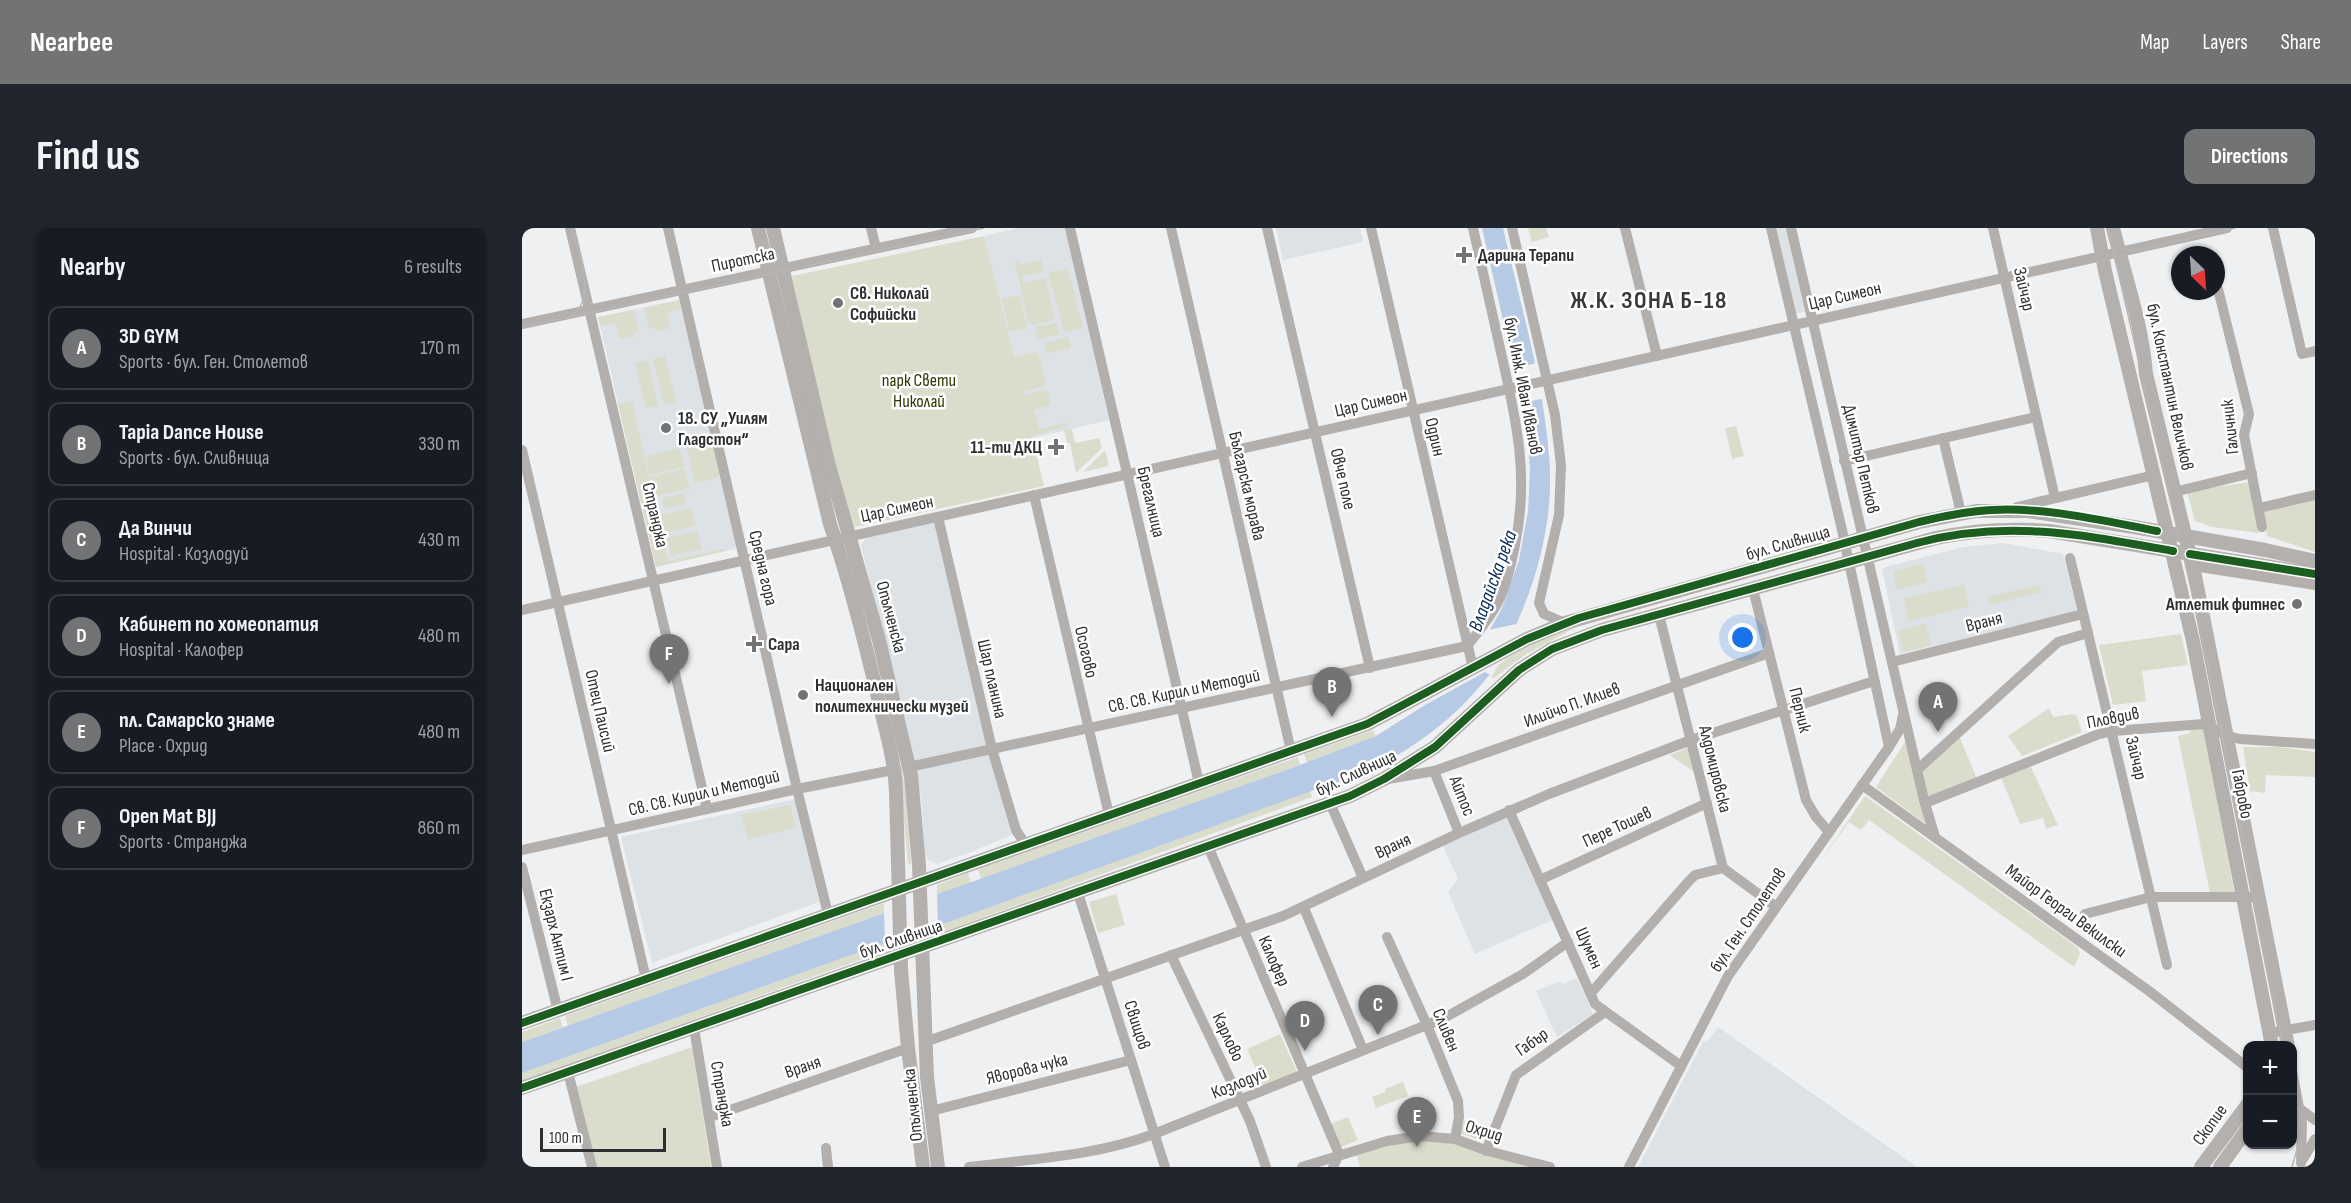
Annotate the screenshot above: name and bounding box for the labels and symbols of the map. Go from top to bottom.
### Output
street label: Пиротска [710,243,777,277]
place label: Дарина Терапи [1478,245,1574,266]
marker: Дарина Терапи [1455,246,1473,264]
north arrow [2171,246,2225,300]
street label: Зайчар [2009,265,2039,313]
street label: Цар Симеон [1807,277,1883,315]
place label: Св. Николай Софийски [850,283,929,325]
district label: Ж.К. ЗОНА Б-18 [1570,286,1728,315]
marker: Св. Николай Софийски [831,296,845,310]
street label: бул. Константин Величков [2142,302,2198,472]
street label: бул. Инж. Иван Иванов [1499,316,1547,456]
park label: парк Свети Николай [882,370,956,412]
street label: Цар Симеон [1333,384,1409,422]
street label: Галичник [2217,398,2243,456]
street label: Димитър Петков [1838,402,1884,516]
place label: 18. СУ „Уилям Гладстон“ [678,408,768,450]
street label: Одрин [1420,416,1450,458]
marker: 18. СУ „Уилям Гладстон“ [659,421,673,435]
street label: Българска морава [1224,429,1270,543]
place label: 11-ти ДКЦ [970,437,1042,458]
marker: 11-ти ДКЦ [1047,438,1065,456]
street label: Овче поле [1326,446,1360,512]
street label: Брегалница [1133,465,1169,540]
street label: Странджа [637,480,673,550]
street label: Цар Симеон [859,491,935,527]
street label: бул. Сливница [1744,521,1832,565]
water label: Владайска река [1464,527,1522,635]
street label: Средна гора [744,528,782,608]
street label: Опълченска [871,579,911,655]
place label: Атлетик фитнес [2165,594,2285,615]
marker: Атлетик фитнес [2290,597,2304,611]
street label: Враня [1964,607,2004,637]
your location [1728,623,1757,652]
street label: Осогово [1070,624,1102,680]
pin: F [650,634,688,684]
place label: Сара [768,634,800,655]
marker: Сара [745,635,763,653]
street label: Шар планина [973,638,1011,721]
street label: Св. Св. Кирил и Методий [1106,665,1262,717]
street label: Отец Паисий [580,668,620,754]
pin: B [1312,668,1352,717]
place label: Национален политехнически музей [815,675,969,717]
street label: Илийчо П. Илиев [1521,678,1623,732]
pin: A [1918,682,1958,732]
street label: Перник [1784,685,1816,735]
marker: Национален политехнически музей [796,688,810,702]
street label: Пловдив [2085,703,2141,733]
street label: Алдомировска [1694,722,1736,815]
street label: Зайчар [2121,734,2151,782]
street label: бул. Сливница [1312,745,1400,801]
street label: Св. Св. Кирил и Методий [626,765,782,821]
street label: Габрово [2227,768,2257,820]
street label: Айтос [1444,772,1480,819]
street label: Пере Тошев [1579,802,1655,852]
street label: Враня [1372,829,1414,863]
street label: Майор Георги Векилски [2001,860,2131,962]
street label: бул. Ген. Столетов [1705,864,1791,976]
street label: Екзарх Антим I [534,887,578,983]
street label: бул. Сливница [857,915,945,963]
street label: Шумен [1571,924,1607,972]
street label: Калофер [1254,932,1294,990]
pin: C [1358,986,1398,1035]
street label: Свищов [1119,998,1155,1052]
pin: D [1286,1002,1324,1051]
street label: Сливен [1428,1005,1464,1055]
street label: Карлово [1208,1009,1248,1065]
street label: Габър [1512,1023,1552,1061]
street label: Яворова чука [984,1049,1070,1089]
street label: Враня [782,1051,824,1083]
street label: Странджа [706,1060,738,1128]
street label: Козлодуй [1208,1062,1270,1104]
street label: Опълченска [899,1067,927,1142]
pin: E [1398,1098,1436,1147]
street label: Скопие [2188,1101,2232,1149]
street label: Охрид [1463,1115,1505,1147]
scale bar [540,1125,666,1152]

